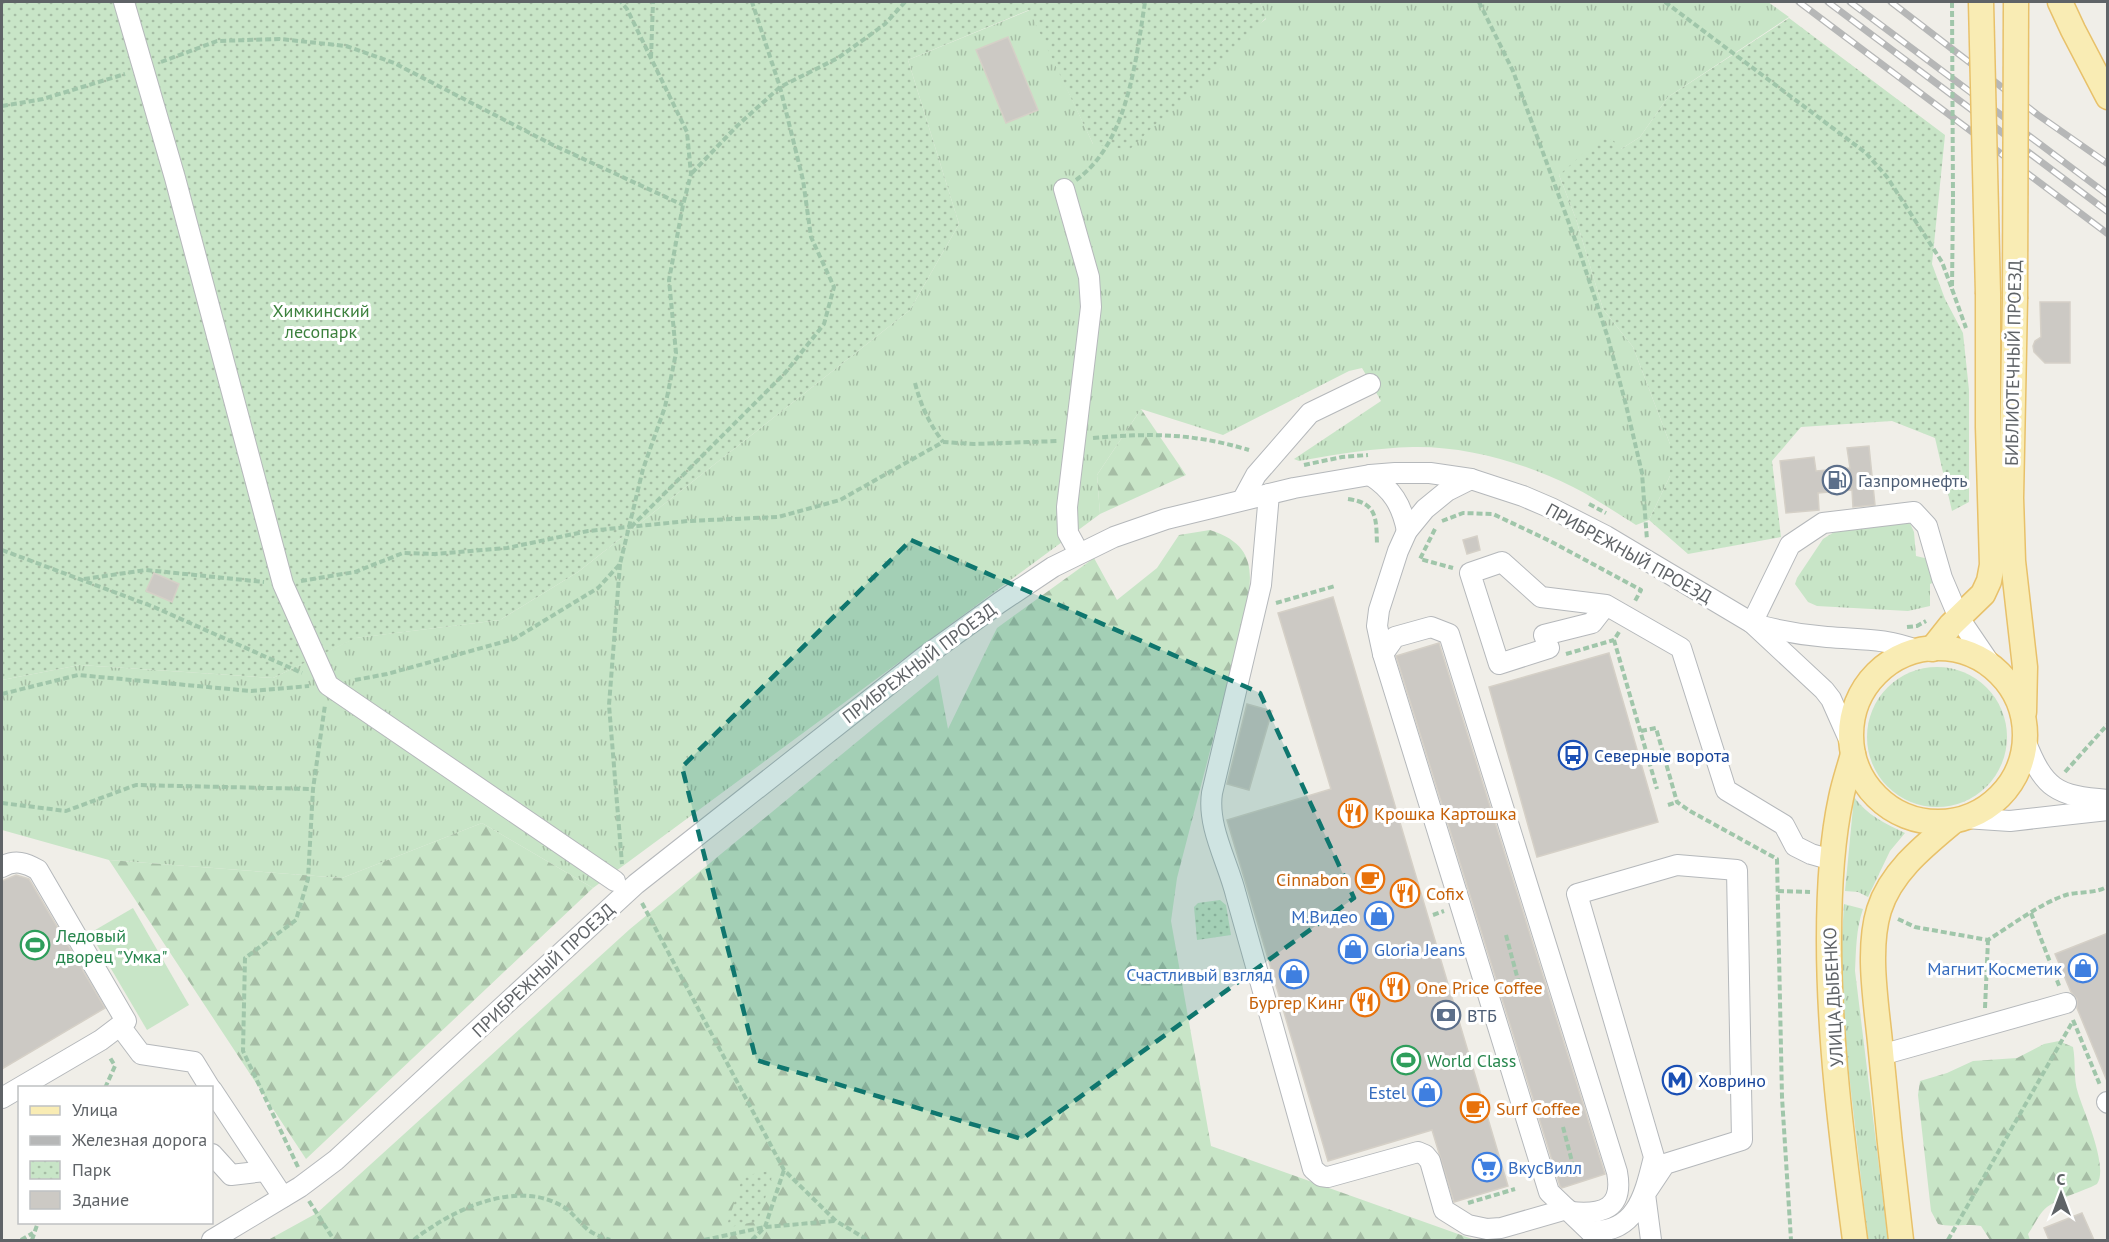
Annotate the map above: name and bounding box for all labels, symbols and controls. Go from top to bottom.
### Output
street label: БИБЛИОТЕЧНЫЙ ПРОЕЗД [2000,260,2026,466]
park label: Химкинский лесопарк [272,299,370,343]
fuel station icon: Газпромнефть [1821,464,1853,496]
place label: Газпромнефть [1858,469,1968,492]
street label: ПРИБРЕЖНЫЙ ПРОЕЗД [1542,498,1716,608]
street label: ПРИБРЕЖНЫЙ ПРОЕЗД [838,598,1000,728]
bus stop icon: Северные ворота [1557,739,1589,771]
place label: Северные ворота [1594,744,1730,767]
restaurant icon: Крошка Картошка [1337,797,1369,829]
place label: Крошка Картошка [1374,802,1517,825]
cafe icon: Cinnabon [1354,863,1386,895]
place label: Cinnabon [1276,868,1349,891]
restaurant icon: Cofix [1389,877,1421,909]
place label: Cofix [1426,882,1464,905]
street label: ПРИБРЕЖНЫЙ ПРОЕЗД [467,898,619,1042]
shop icon: М.Видео [1363,900,1395,932]
place label: М.Видео [1291,905,1358,928]
place label: Ледовый дворец "Умка" [55,924,168,968]
street label: УЛИЦА ДЫБЕНКО [1818,927,1848,1067]
sports icon: Ледовый дворец "Умка" [19,929,51,961]
shop icon: Gloria Jeans [1337,933,1369,965]
place label: Gloria Jeans [1374,938,1465,961]
shop icon: Магнит Косметик [2067,952,2099,984]
place label: Магнит Косметик [1927,957,2062,980]
shop icon: Счастливый взгляд [1278,958,1310,990]
place label: Счастливый взгляд [1126,963,1273,986]
restaurant icon: One Price Coffee [1379,971,1411,1003]
place label: One Price Coffee [1416,976,1543,999]
restaurant icon: Бургер Кинг [1349,986,1381,1018]
place label: Бургер Кинг [1249,991,1344,1014]
bank icon: ВТБ [1430,999,1462,1031]
place label: ВТБ [1467,1004,1497,1027]
sports icon: World Class [1390,1044,1422,1076]
place label: World Class [1427,1049,1516,1072]
metro station icon: Ховрино [1661,1064,1693,1096]
place label: Ховрино [1698,1069,1766,1092]
shop icon: Estel [1411,1076,1443,1108]
place label: Estel [1368,1081,1407,1104]
legend [18,1086,213,1224]
cafe icon: Surf Coffee [1459,1092,1491,1124]
place label: Surf Coffee [1496,1097,1580,1120]
text: Улица [72,1098,118,1121]
text: Железная дорога [71,1128,207,1151]
supermarket icon: ВкусВилл [1471,1151,1503,1183]
place label: ВкусВилл [1508,1156,1582,1179]
text: Парк [72,1158,112,1181]
north arrow [2031,1164,2091,1224]
text: С [2057,1169,2066,1189]
text: Здание [72,1188,129,1211]

